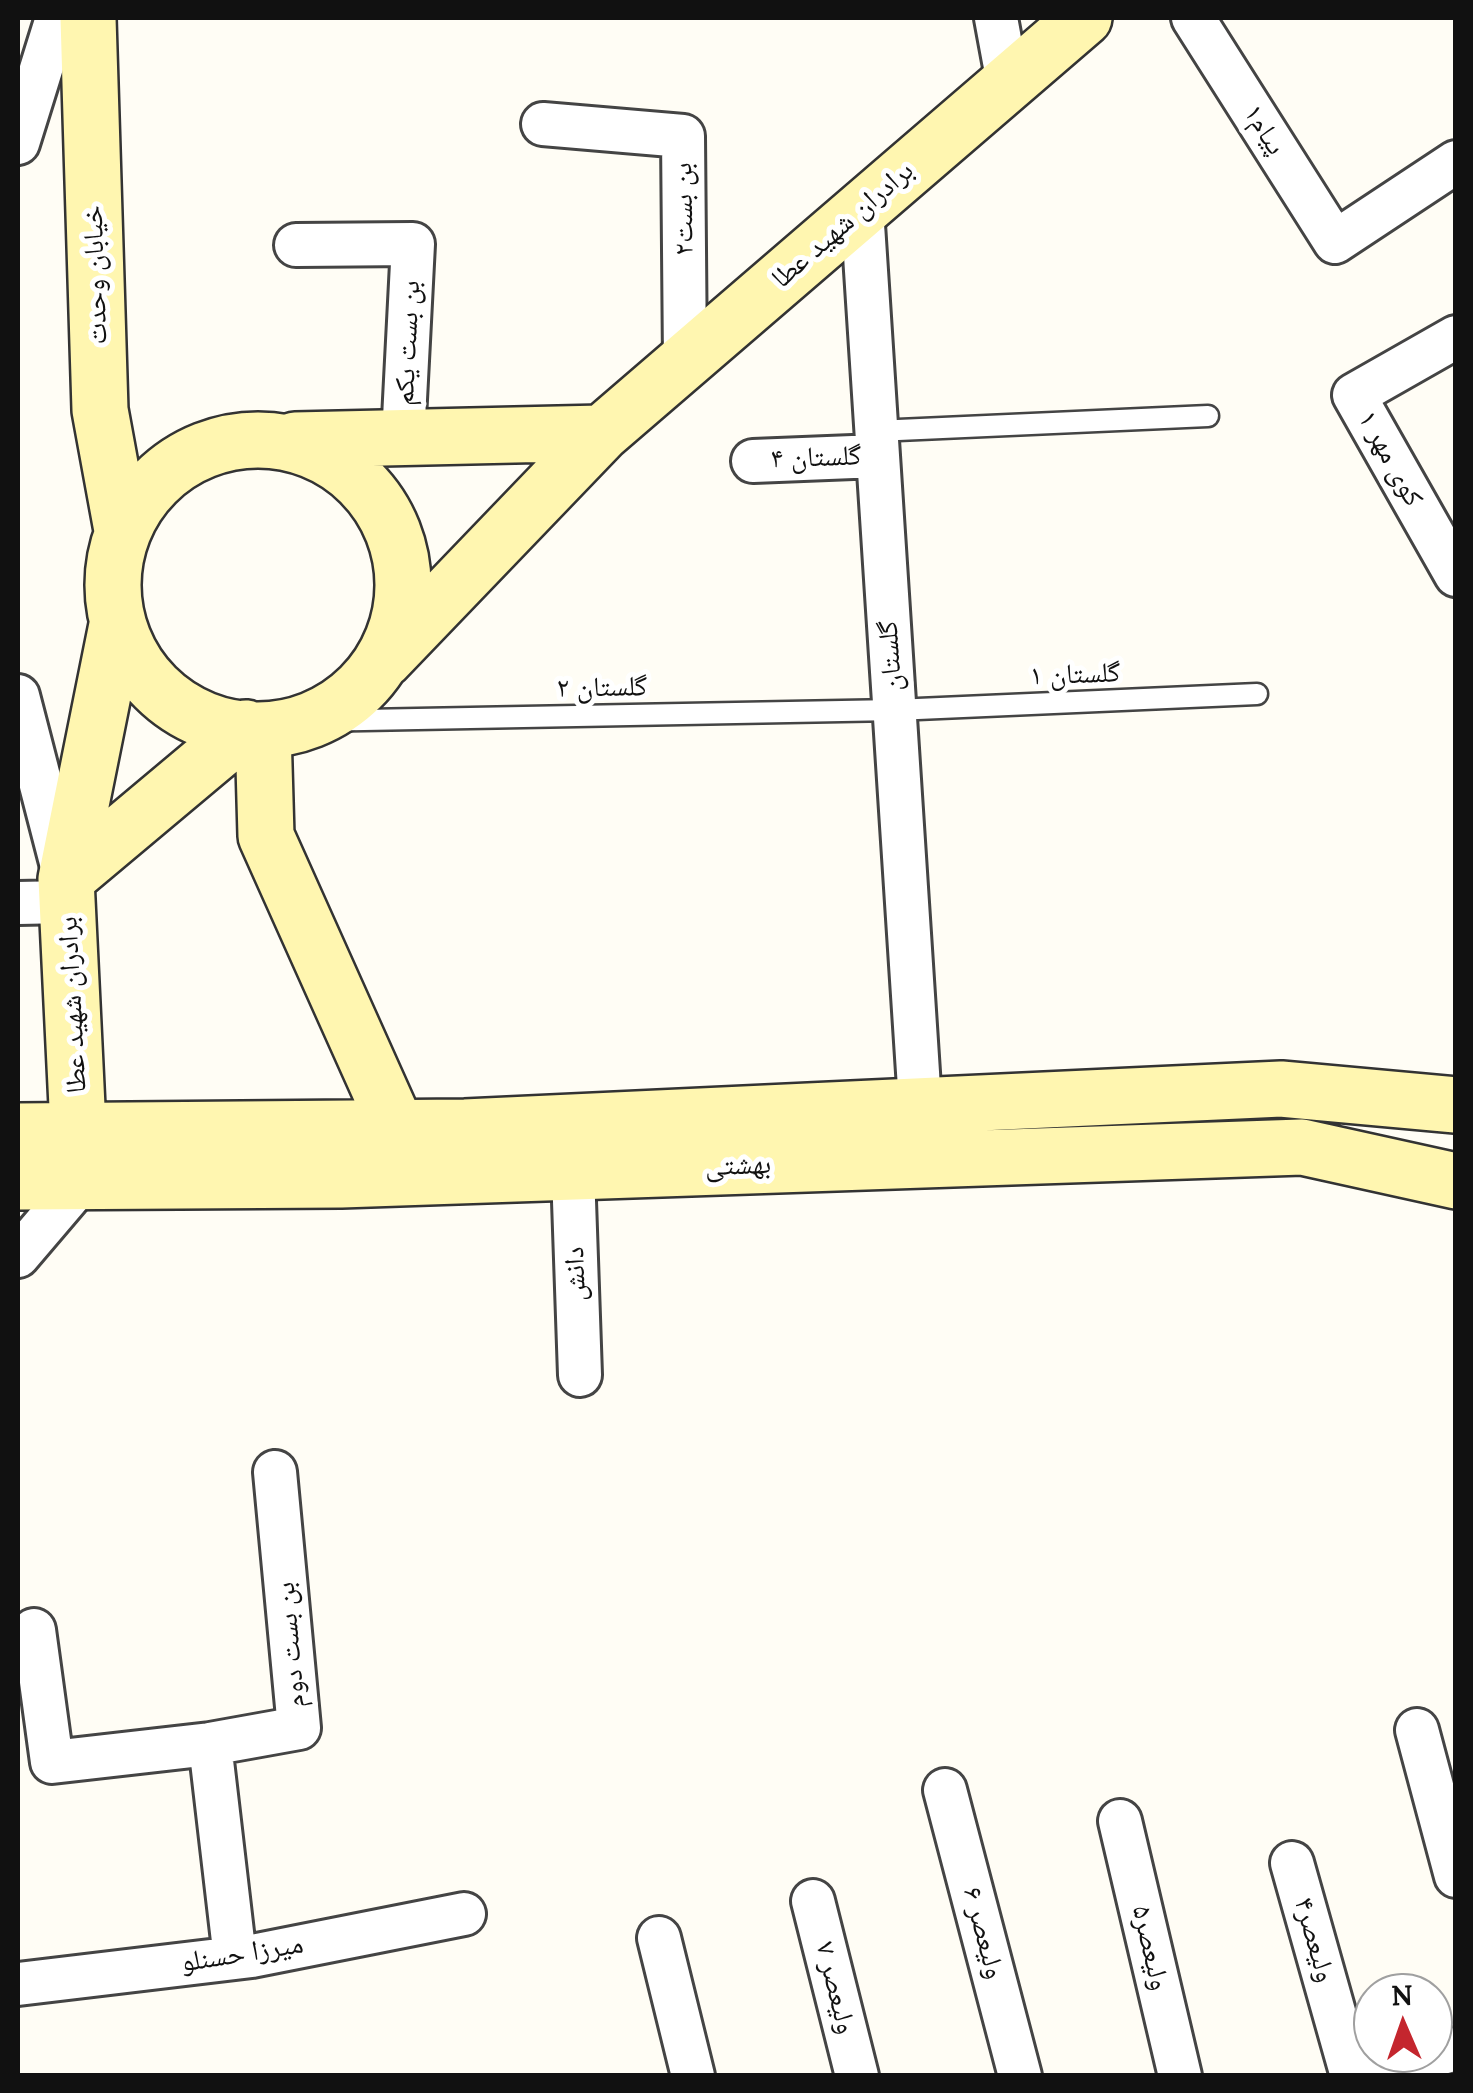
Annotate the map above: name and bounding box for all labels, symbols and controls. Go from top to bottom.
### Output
street label: پیام۱ [1236,99,1292,161]
street label: برادران شهید عطا [765,154,921,296]
street label: بن بست۲ [666,162,702,256]
street label: خیابان وحدت [77,205,115,345]
street label: بن بست یکم [388,280,428,406]
street label: کوی مهر ۱ [1350,405,1430,513]
street label: گلستان ۴ [770,440,862,476]
street label: گلستان [872,620,910,692]
street label: گلستان ۱ [1029,657,1121,693]
street label: گلستان ۲ [556,670,648,706]
street label: برادران شهید عطا [52,916,94,1094]
street label: بهشتی [704,1148,772,1184]
street label: دانش [558,1246,594,1302]
street label: بن بست دوم [269,1581,313,1709]
street label: ولیعصر ۶ [955,1883,1011,1983]
street label: ولیعصر۴ [1286,1894,1342,1986]
street label: ولیعصر۵ [1124,1902,1176,1994]
street label: میرزا حسنلو [178,1928,306,1980]
street label: ولیعصر ۷ [807,1938,863,2038]
north arrow [1353,1973,1453,2073]
text: N [1391,1977,1413,2013]

